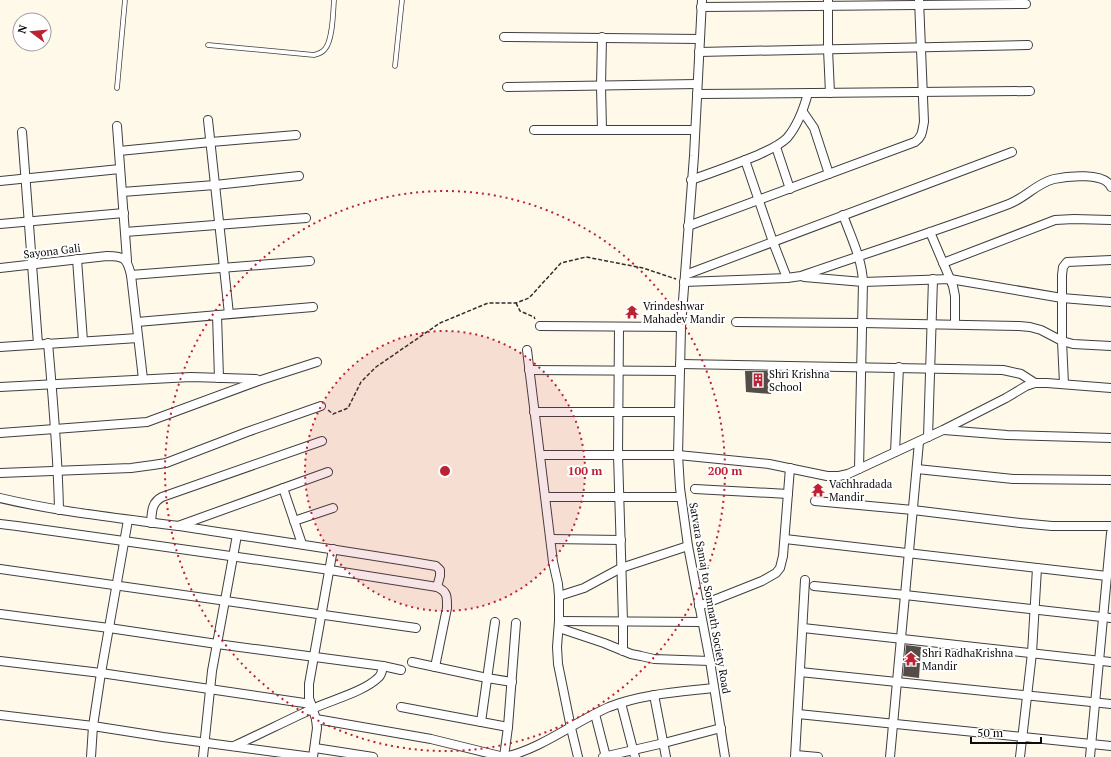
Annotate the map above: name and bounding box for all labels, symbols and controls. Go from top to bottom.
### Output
north arrow [12,12,52,52]
text: N [15,23,30,35]
street label: Sayona Gali [23,241,81,261]
place label: Vrindeshwar Mahadev Mandir [643,299,726,326]
temple icon: Vrindeshwar Mahadev Mandir [624,304,640,320]
place label: Shri Krishna School [769,367,830,394]
building icon: Shri Krishna School [750,372,766,388]
text: 100 m [568,463,602,478]
text: 200 m [708,463,742,478]
centre of rings [438,464,452,478]
place label: Vachhradada Mandir [829,477,893,504]
temple icon: Vachhradada Mandir [810,482,826,498]
street label: Satvara Samaj to Somnath Society Road [686,501,734,695]
place label: Shri RadhaKrishna Mandir [922,646,1014,673]
temple icon: Shri RadhaKrishna Mandir [903,651,919,667]
scale bar [971,719,1041,745]
text: 50 m [977,725,1004,740]

